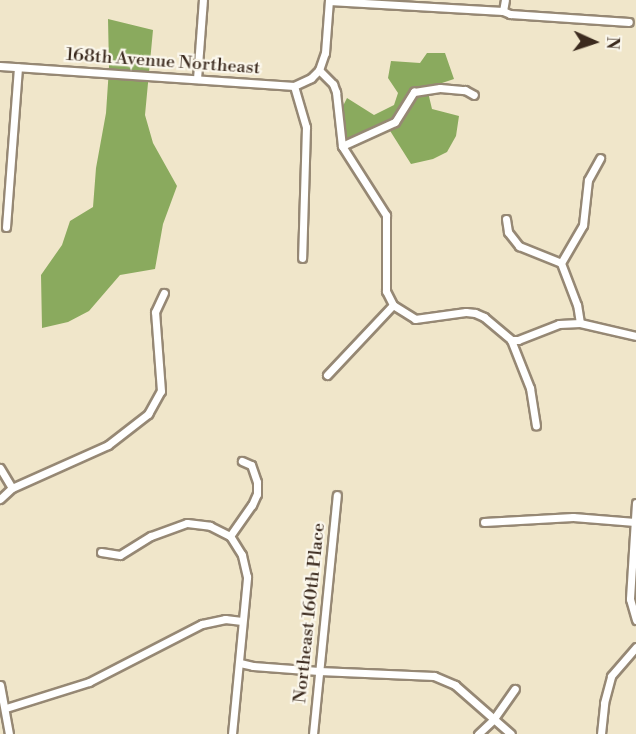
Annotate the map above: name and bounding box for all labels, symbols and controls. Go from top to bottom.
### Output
north arrow [564,12,624,72]
text: N [602,36,622,50]
street label: 168th Avenue Northeast [65,44,261,80]
street label: Northeast 160th Place [290,522,330,704]

